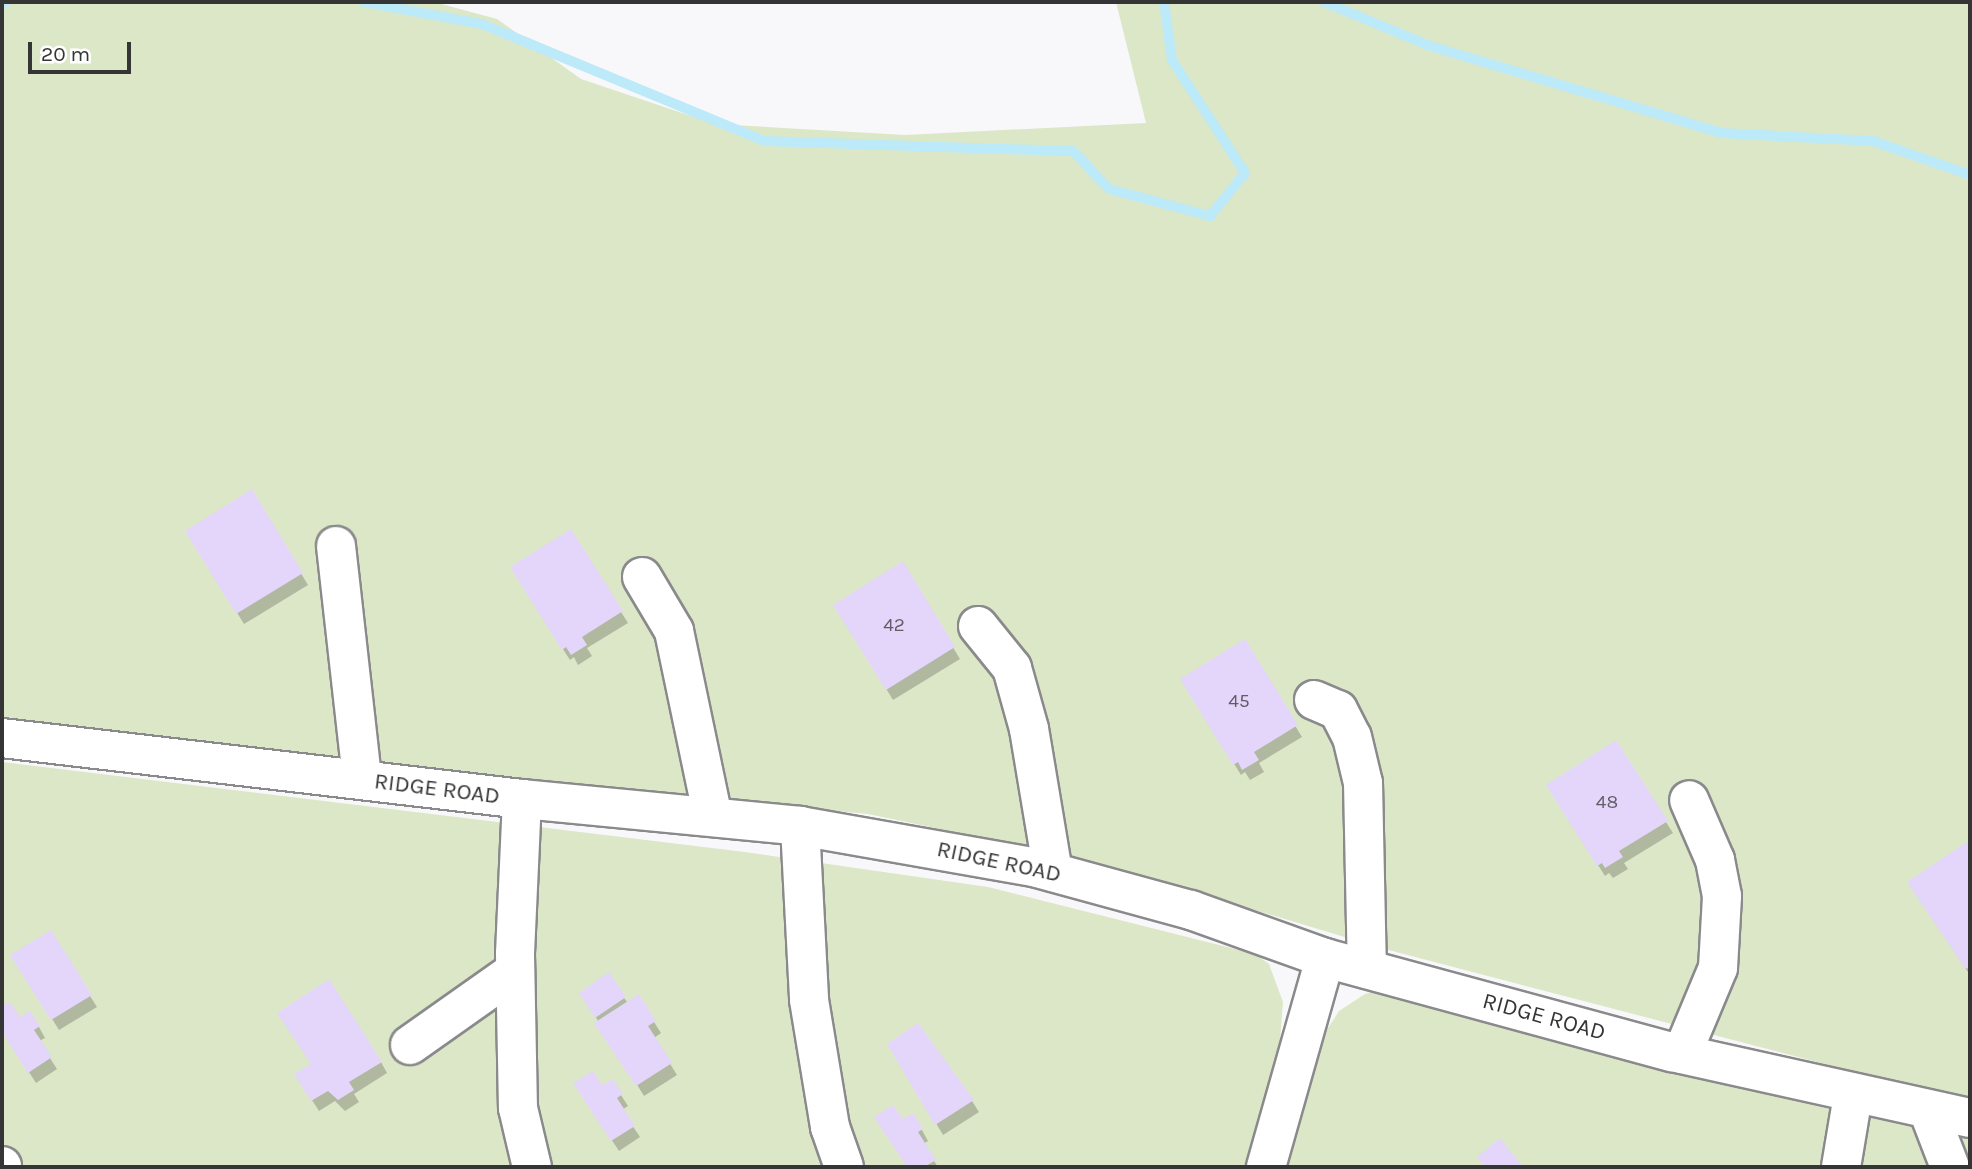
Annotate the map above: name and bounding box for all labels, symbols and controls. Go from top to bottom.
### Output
scale bar [32,28,135,72]
text: 20 m [41,42,90,66]
house number: 42 [883,615,905,637]
house number: 45 [1228,691,1250,713]
street label: RIDGE ROAD [373,768,501,810]
house number: 48 [1596,792,1618,814]
street label: RIDGE ROAD [934,835,1064,889]
street label: RIDGE ROAD [1479,987,1609,1047]

